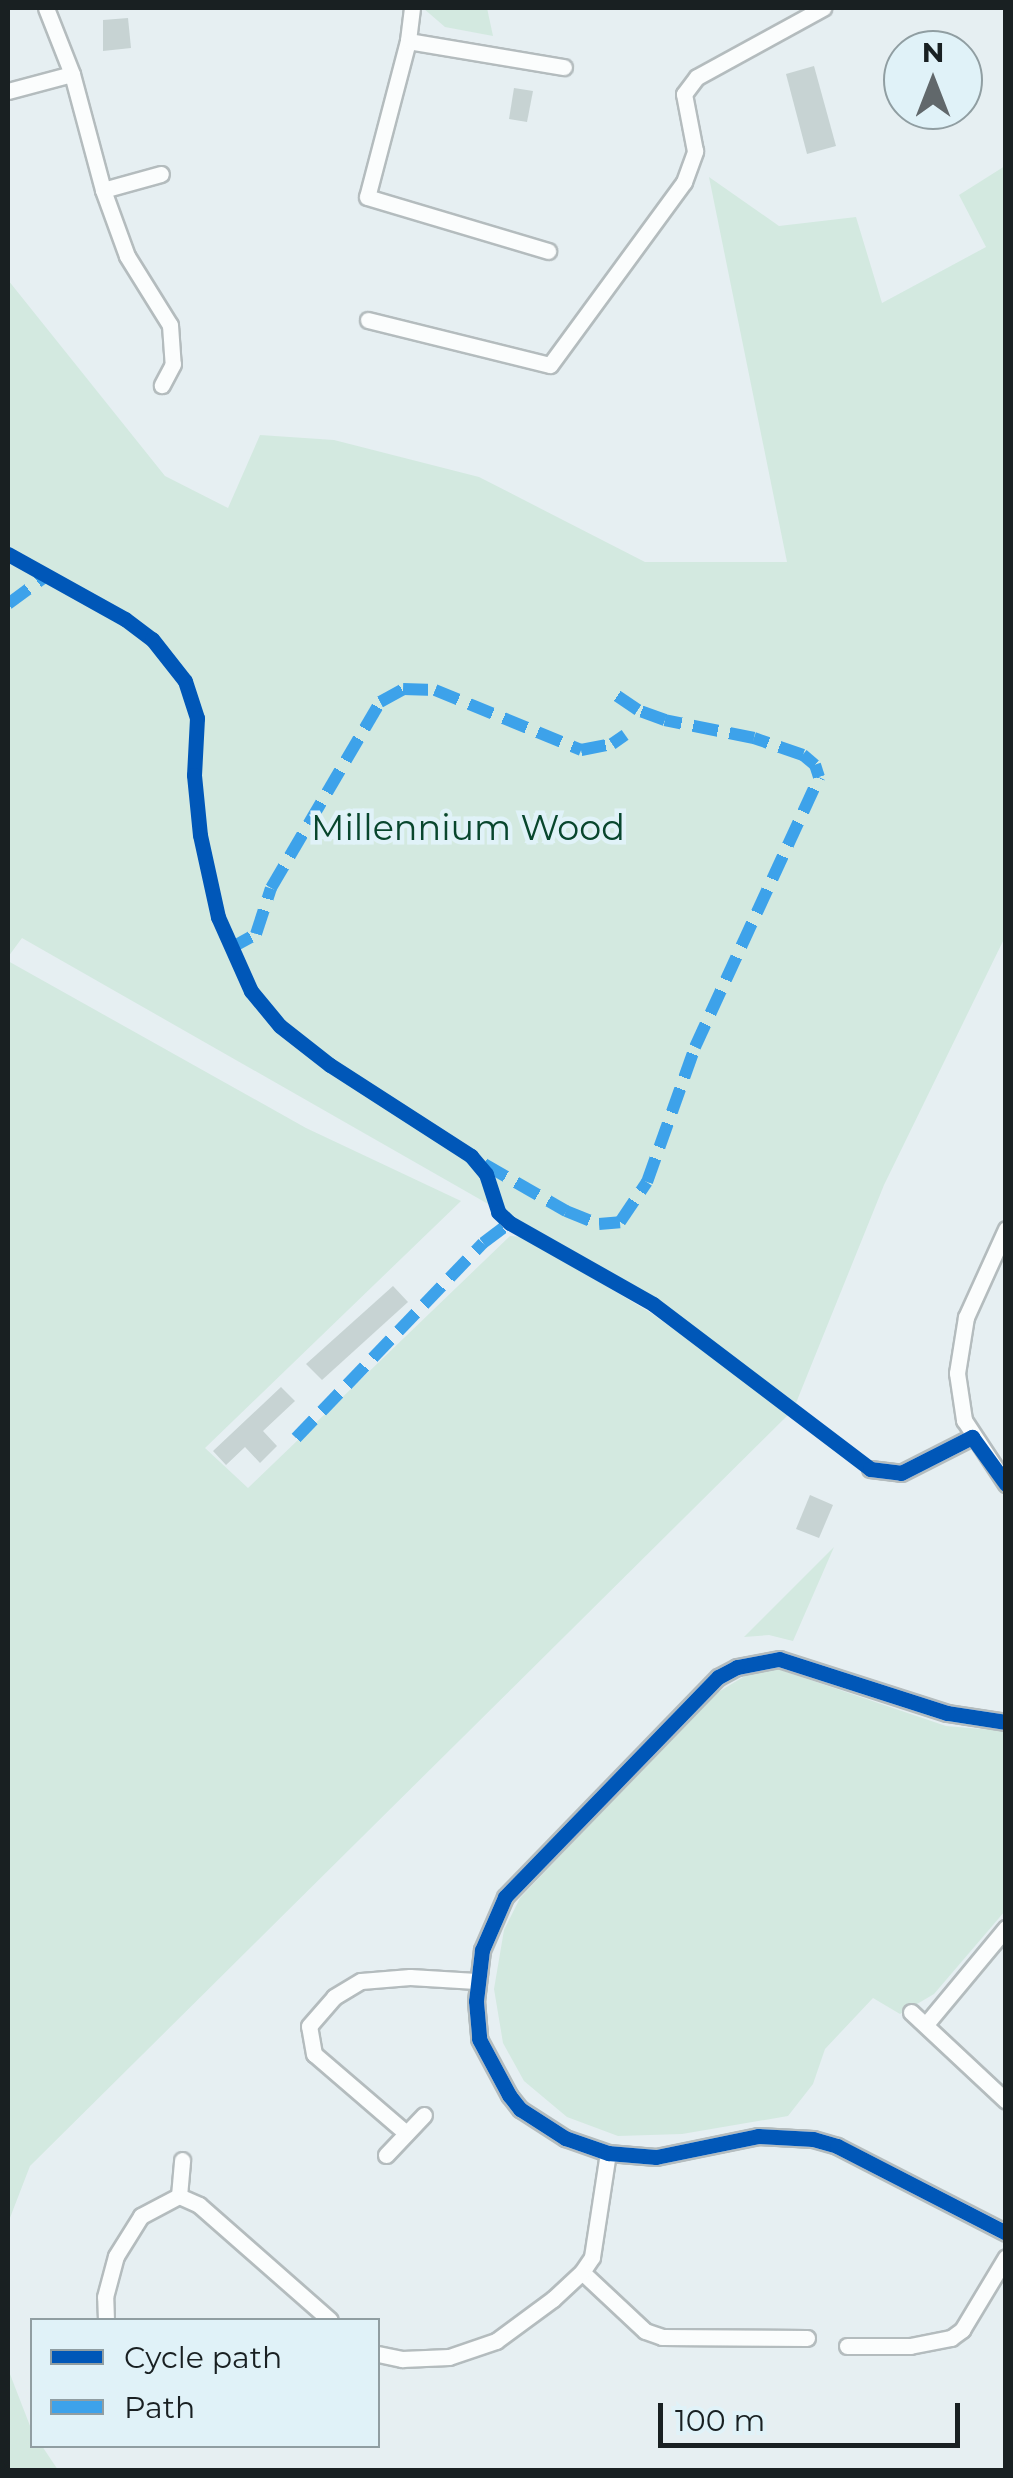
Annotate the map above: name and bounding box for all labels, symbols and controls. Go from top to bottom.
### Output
north arrow [883,30,983,130]
text: N [922,35,944,69]
park label: Millennium Wood [311,807,625,849]
legend [30,2318,380,2448]
text: Cycle path [124,2339,282,2376]
scale bar [663,2383,966,2445]
text: Path [124,2389,195,2426]
text: 100 m [675,2402,765,2439]

